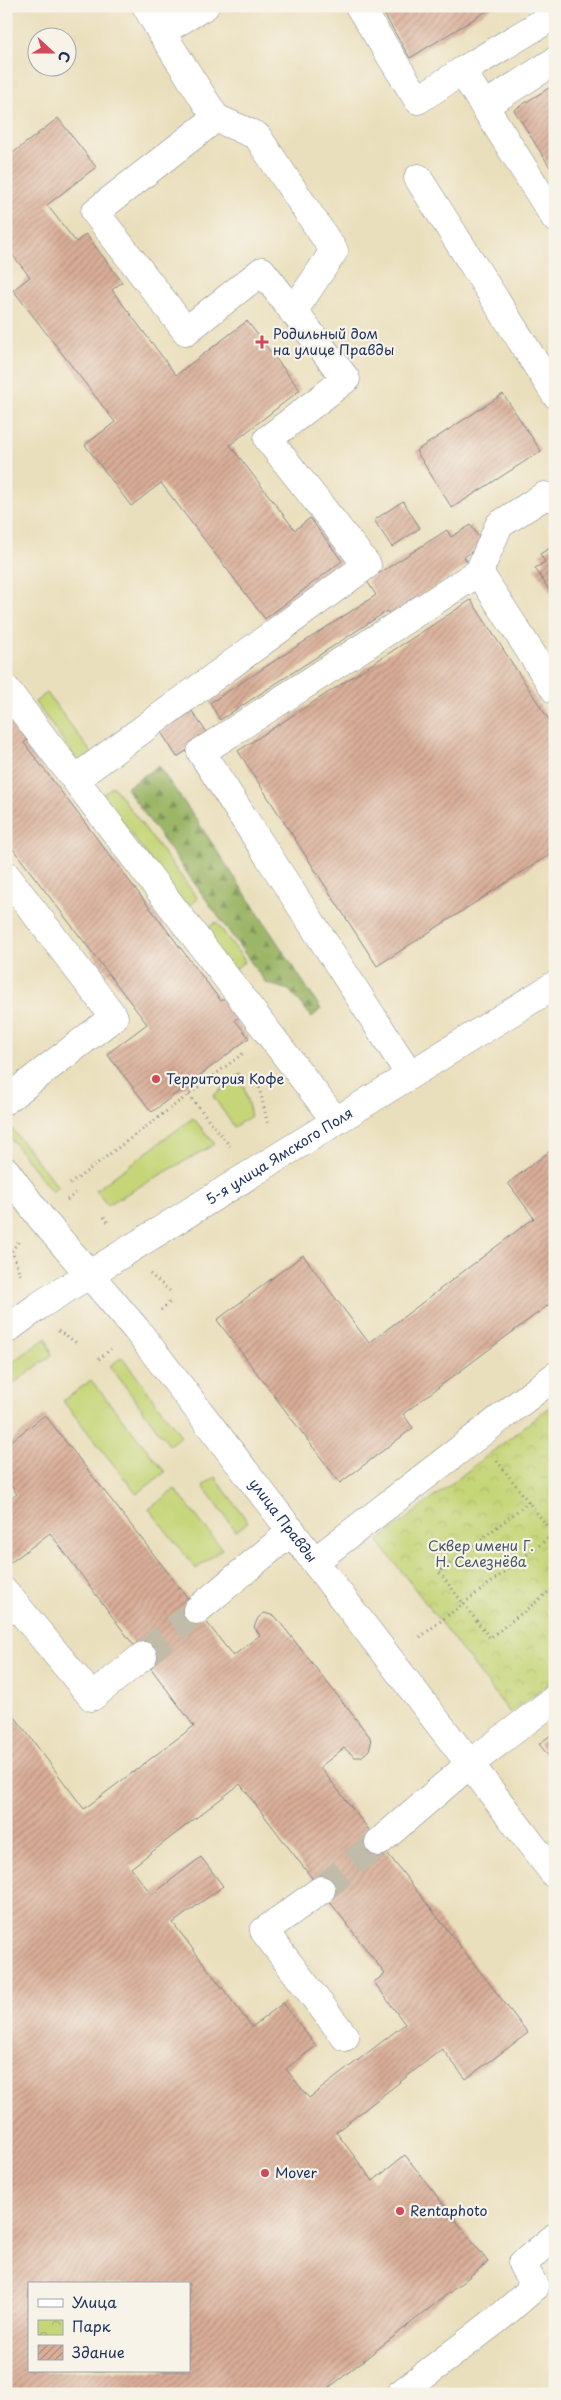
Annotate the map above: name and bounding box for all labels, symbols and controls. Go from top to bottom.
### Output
north arrow [28,28,78,78]
text: С [53,48,76,66]
place label: Родильный дом на улице Правды [273,323,394,360]
marker: Родильный дом на улице Правды [255,335,269,349]
place label: Территория Кофе [166,1068,285,1089]
marker: Территория Кофе [150,1073,162,1085]
street label: 5-я улица Ямского Поля [202,1102,357,1209]
street label: улица Правды [244,1474,322,1567]
park label: Сквер имени Г. Н. Селезнёва [428,1535,534,1572]
place label: Mover [275,2162,318,2183]
marker: Mover [259,2167,271,2179]
place label: Rentaphoto [410,2200,488,2221]
marker: Rentaphoto [394,2205,406,2217]
legend [28,2282,190,2372]
text: Улица [72,2290,117,2313]
text: Парк [72,2314,111,2337]
text: Здание [72,2340,125,2363]

